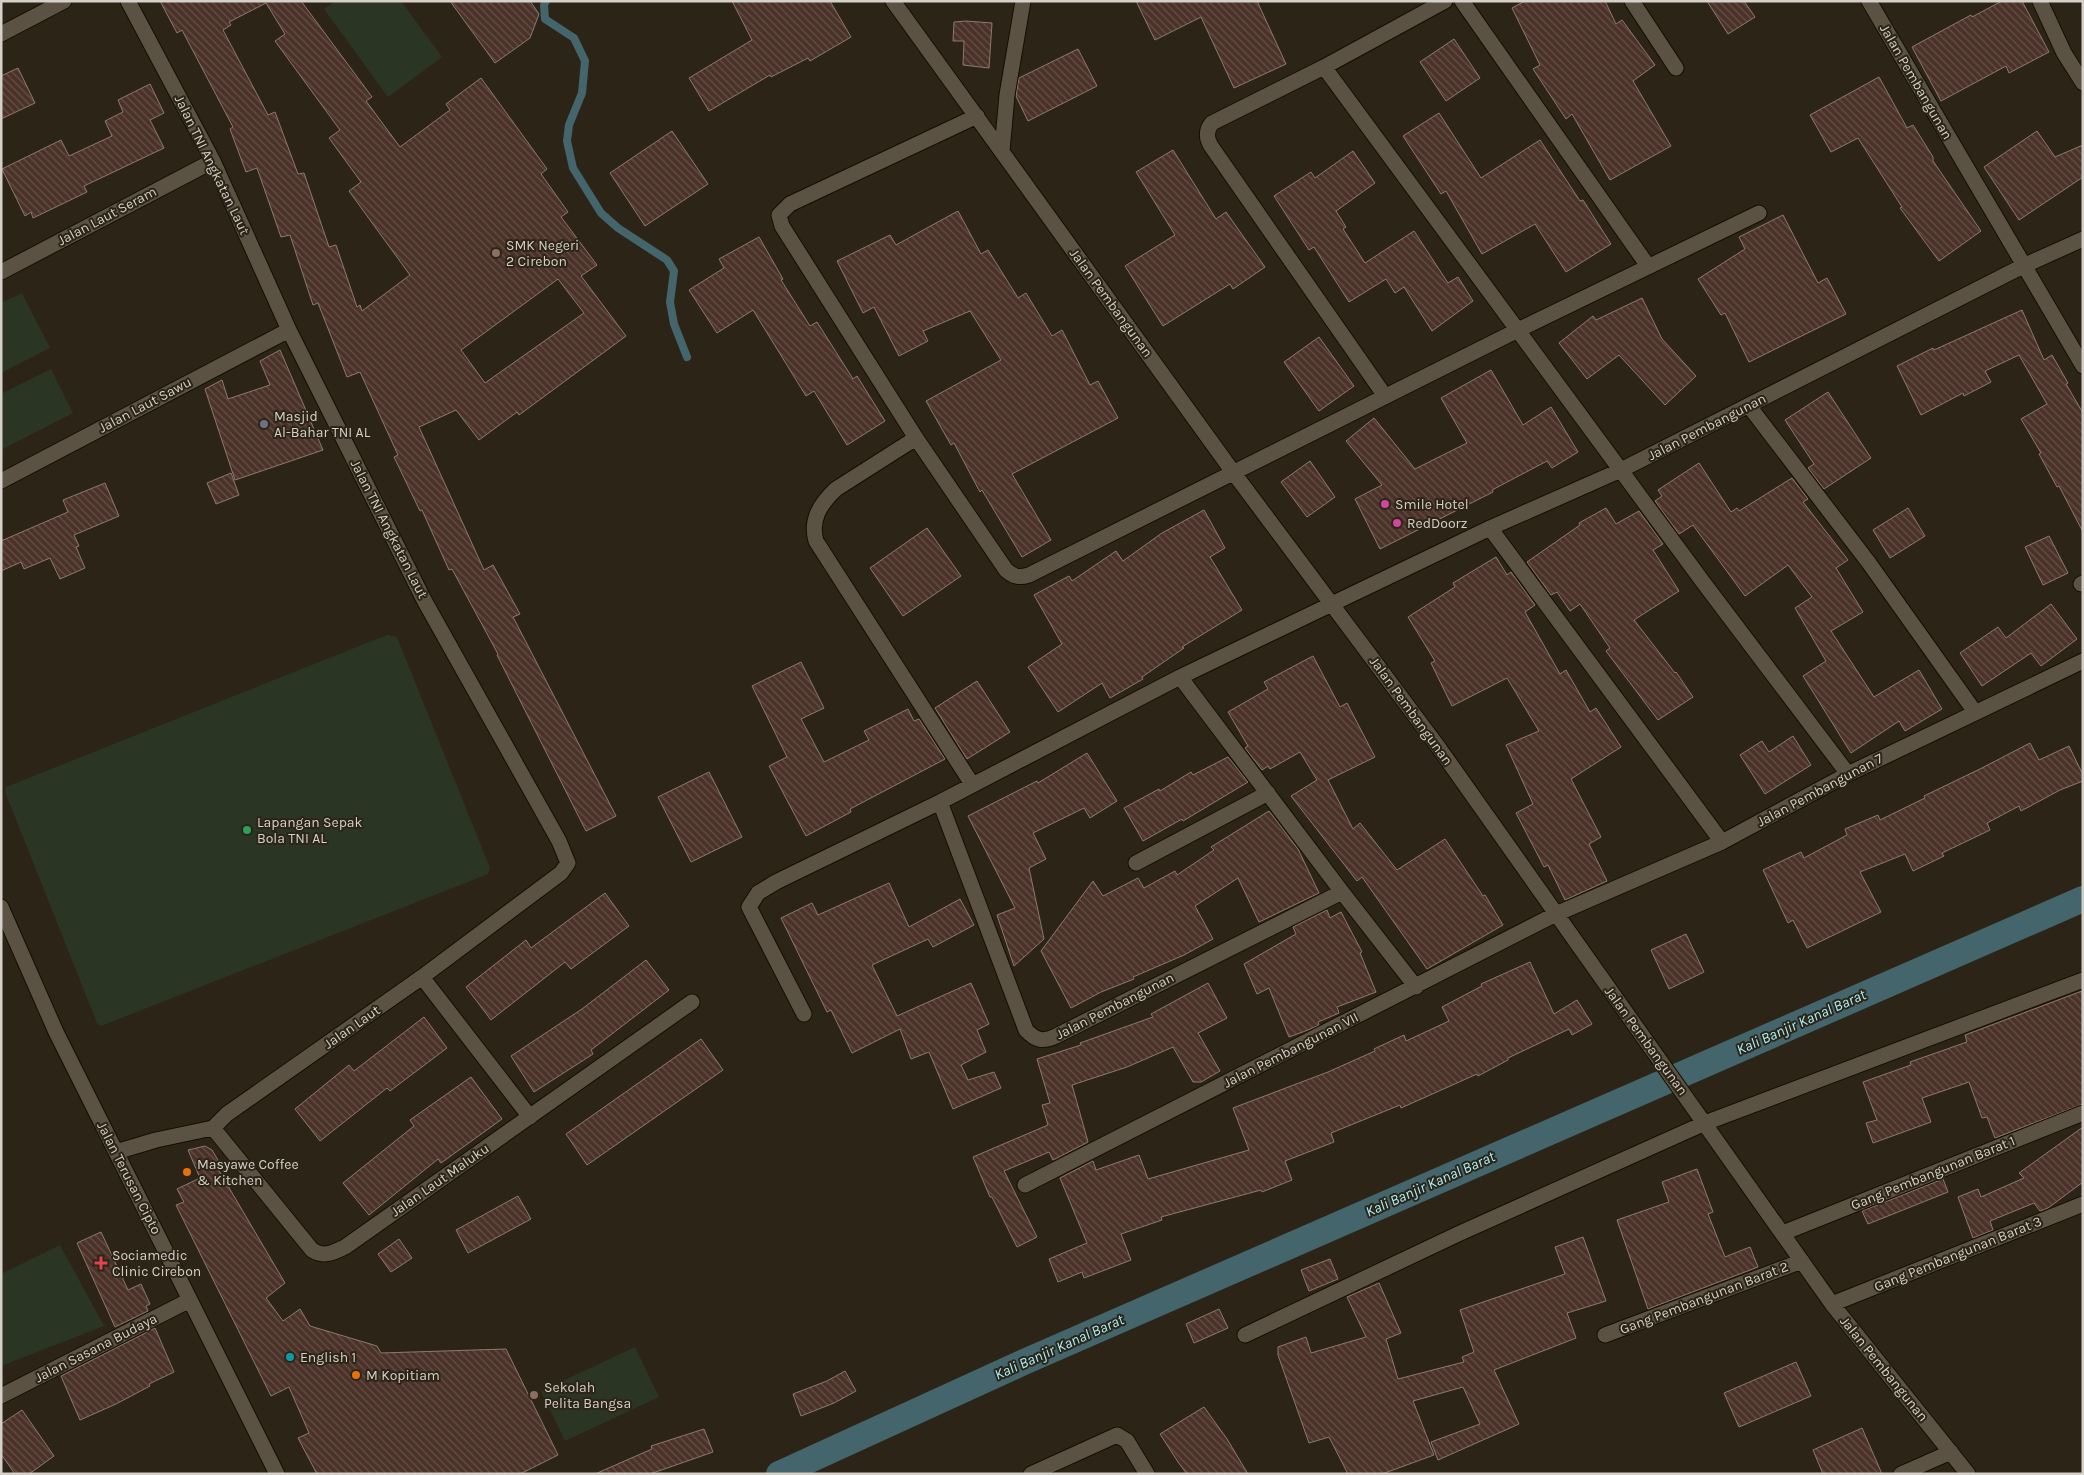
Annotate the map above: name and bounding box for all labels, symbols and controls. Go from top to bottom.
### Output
street label: Jalan Pembangunan [1876,21,1956,143]
street label: Jalan TNI Angkatan Laut [171,92,253,238]
street label: Jalan Laut Seram [55,183,159,249]
place label: SMK Negeri 2 Cirebon [506,237,579,270]
street label: Jalan Pembangunan [1066,245,1156,361]
marker: SMK Negeri 2 Cirebon [490,247,502,259]
street label: Jalan Laut Sawu [96,373,194,437]
street label: Jalan Pembangunan [1645,390,1769,464]
place label: Masjid Al-Bahar TNI AL [274,408,371,441]
marker: Masjid Al-Bahar TNI AL [258,418,270,430]
street label: Jalan TNI Angkatan Laut [347,457,431,601]
place label: Smile Hotel [1395,496,1469,513]
marker: Smile Hotel [1379,498,1391,510]
place label: RedDoorz [1407,515,1467,532]
marker: RedDoorz [1391,517,1403,529]
street label: Jalan Pembangunan [1366,653,1456,769]
street label: Jalan Pembangunan 7 [1754,749,1886,830]
place label: Lapangan Sepak Bola TNI AL [257,814,363,847]
marker: Lapangan Sepak Bola TNI AL [241,824,253,836]
street label: Jalan Pembangunan [1053,969,1177,1043]
street label: Jalan Pembangunan [1601,983,1691,1099]
water label: Kali Banjir Kanal Barat [1733,985,1869,1059]
street label: Jalan Laut [321,1001,383,1053]
street label: Jalan Pembangunan VII [1221,1009,1361,1091]
street label: Jalan Terusan Cipto [93,1119,165,1237]
street label: Gang Pembangunan Barat 1 [1848,1132,2018,1214]
street label: Jalan Laut Maluku [387,1140,493,1220]
water label: Kali Banjir Kanal Barat [1362,1147,1498,1221]
place label: Masyawe Coffee & Kitchen [197,1156,299,1189]
marker: Masyawe Coffee & Kitchen [181,1166,193,1178]
street label: Gang Pembangunan Barat 3 [1872,1213,2044,1295]
place label: Sociamedic Clinic Cirebon [112,1247,201,1280]
marker: Sociamedic Clinic Cirebon [94,1256,108,1270]
street label: Gang Pembangunan Barat 2 [1617,1258,1791,1338]
street label: Jalan Sasana Budaya [32,1310,160,1386]
water label: Kali Banjir Kanal Barat [991,1310,1127,1384]
street label: Jalan Pembangunan [1836,1313,1932,1425]
place label: English 1 [300,1349,356,1366]
marker: English 1 [284,1351,296,1363]
place label: M Kopitiam [366,1367,440,1384]
marker: M Kopitiam [350,1369,362,1381]
place label: Sekolah Pelita Bangsa [544,1379,631,1412]
marker: Sekolah Pelita Bangsa [528,1389,540,1401]

